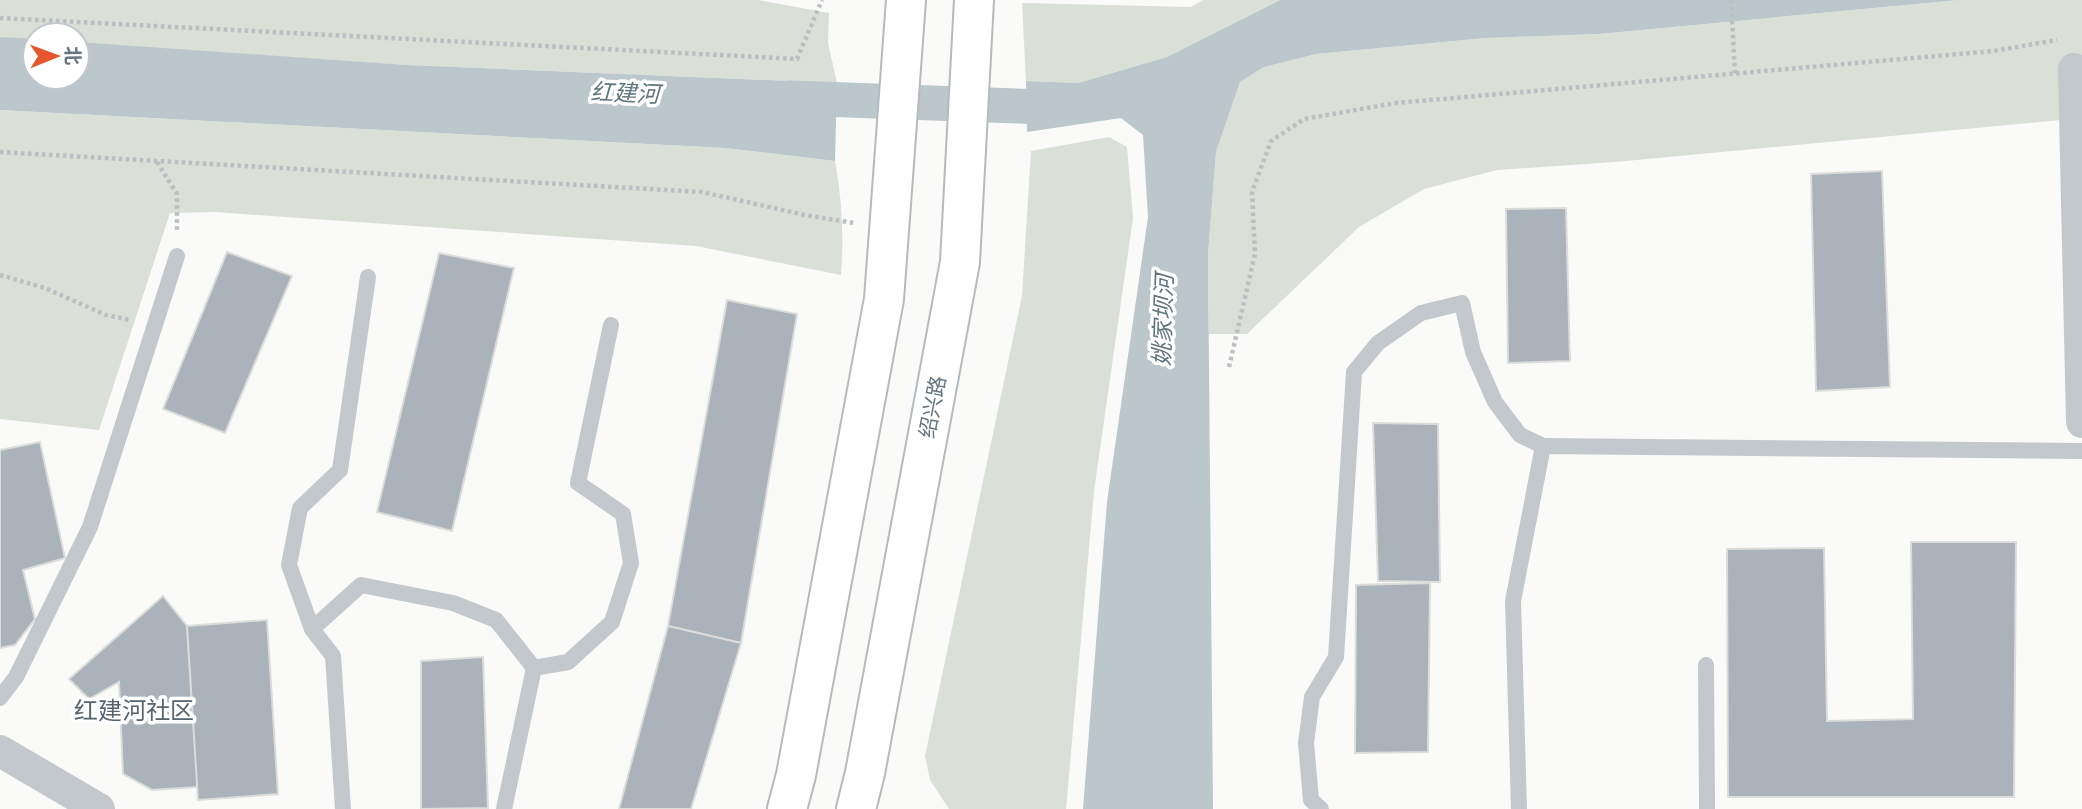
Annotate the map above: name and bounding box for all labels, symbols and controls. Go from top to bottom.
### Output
north arrow [21,21,91,91]
text: 北 [60,46,85,65]
water label: 红建河 [590,77,664,109]
water label: 姚家坝河 [1146,270,1180,366]
street label: 绍兴路 [913,373,953,441]
district label: 红建河社区 [74,695,194,726]

